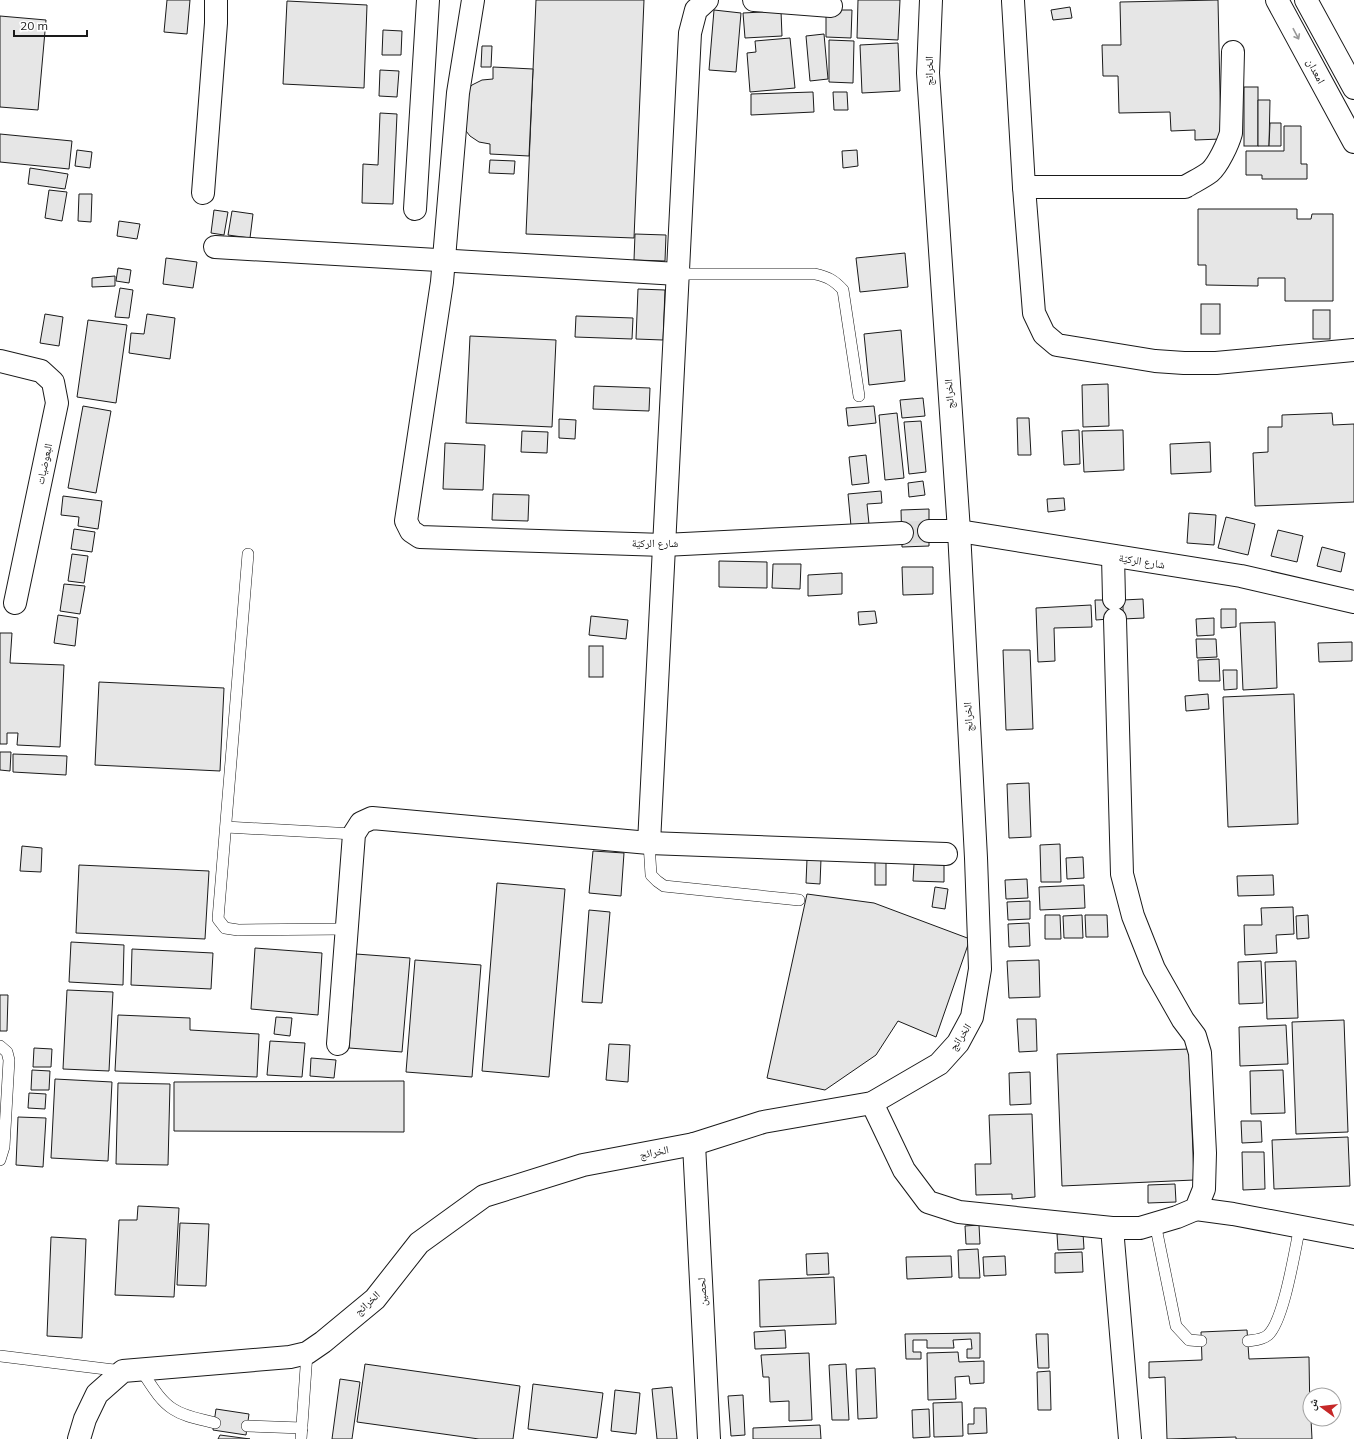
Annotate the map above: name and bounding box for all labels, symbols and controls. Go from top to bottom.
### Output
scale bar [14,12,87,38]
text: 20 m [20,18,48,33]
one-way arrow [1292,28,1300,40]
street label: الخرائج [922,56,936,86]
street label: امعدان [1304,56,1328,86]
street label: الخرائج [941,379,957,409]
street label: البعوضيات [33,442,55,486]
street label: شارع الركيّة [632,536,678,550]
street label: شارع الركيّة [1118,550,1166,572]
street label: الخرائج [960,702,976,732]
street label: الخرائج [946,1021,974,1053]
street label: الخرائج [638,1142,670,1162]
street label: لحصين [694,1277,710,1307]
street label: الخرائج [351,1288,383,1318]
north arrow [1302,1387,1342,1427]
text: ش [1304,1397,1322,1412]

